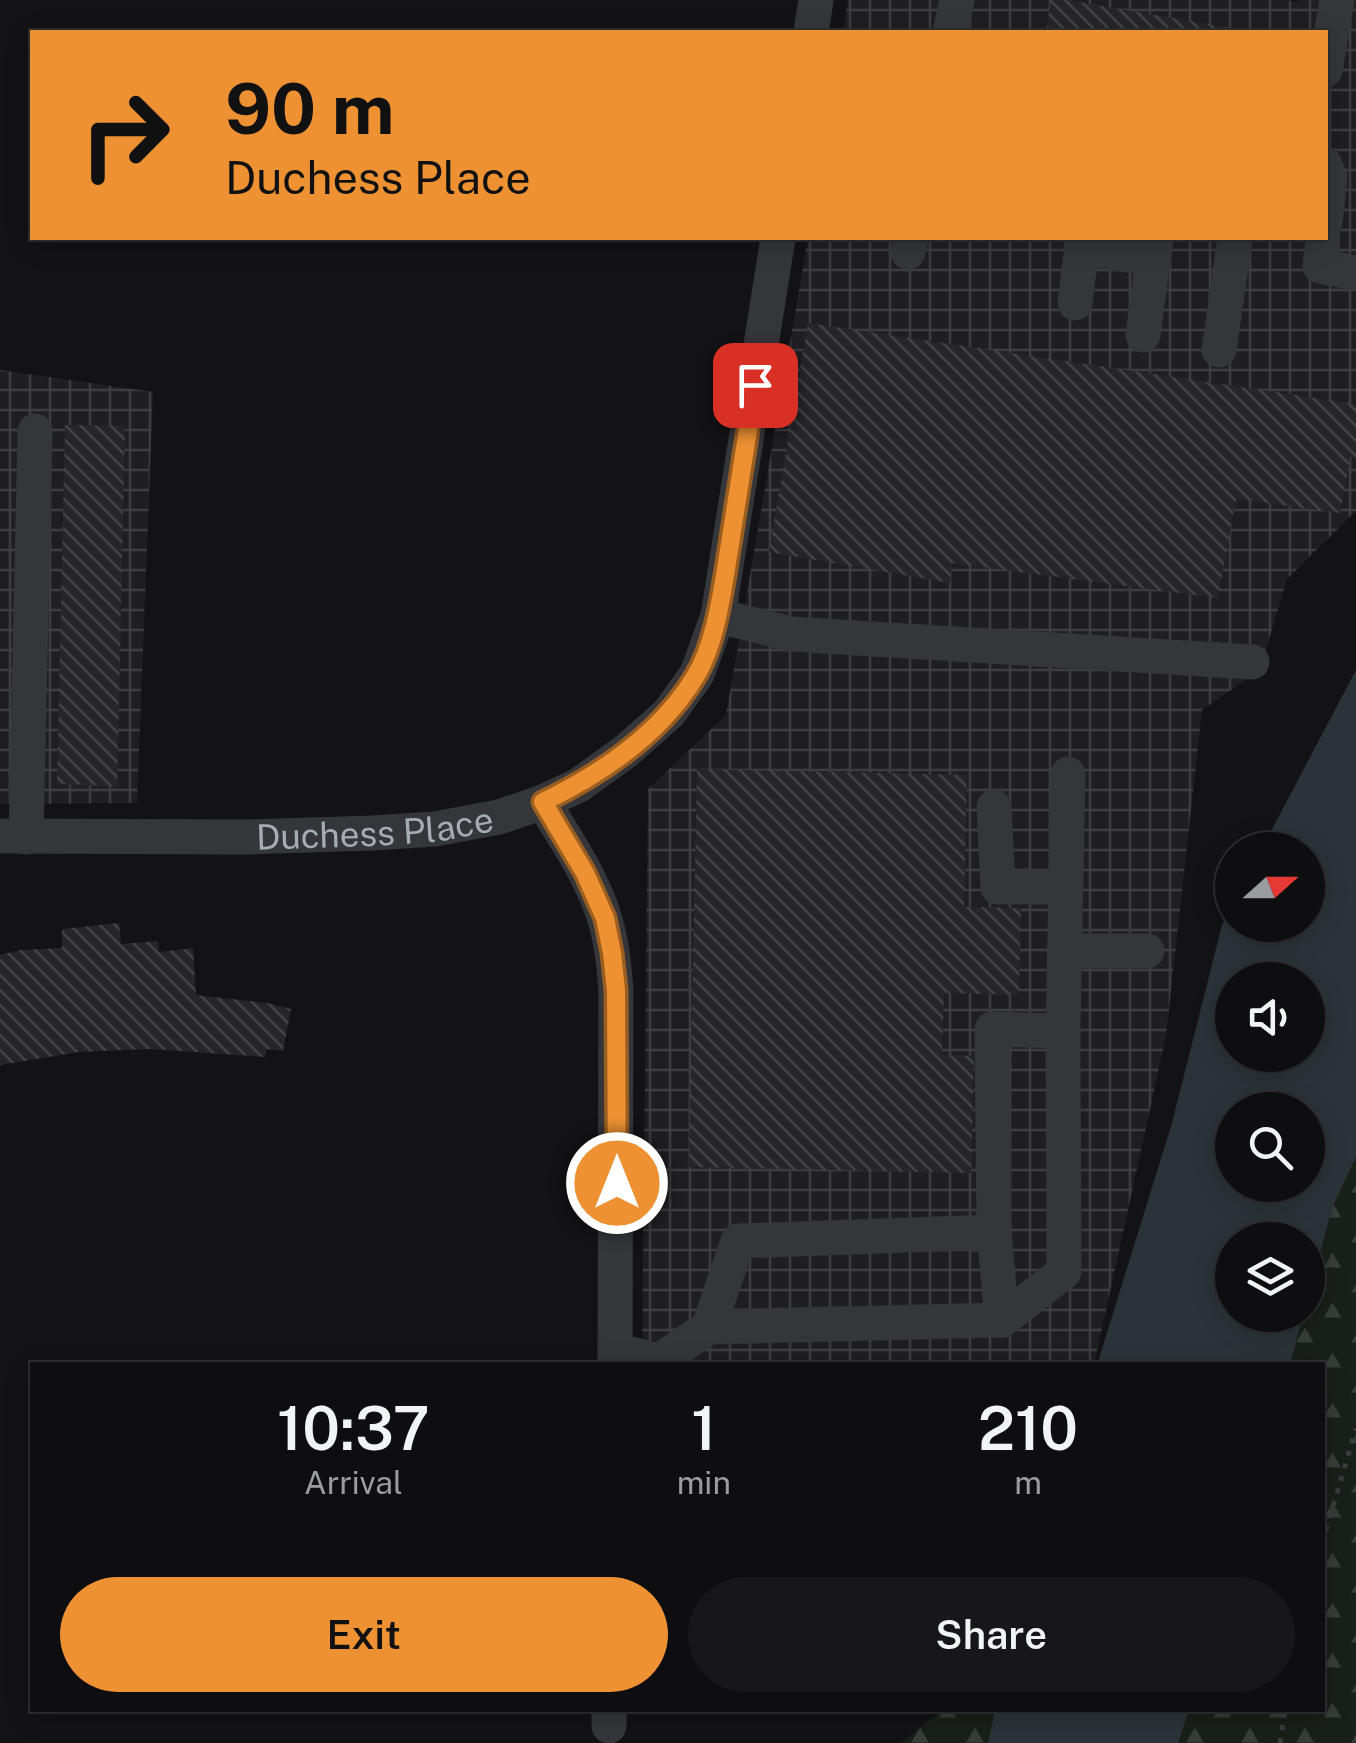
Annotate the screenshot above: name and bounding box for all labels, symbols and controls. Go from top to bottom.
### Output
text: 90 m [225,67,395,150]
icon: right [60,70,190,200]
text: Duchess Place [225,151,531,204]
pin [713,343,798,428]
icon: arrive [728,358,783,413]
street label: Duchess Place [255,798,497,857]
north arrow [1215,832,1325,942]
map controls [1215,832,1325,1332]
button: sound [1215,962,1325,1072]
button: search [1215,1092,1325,1202]
position arrow [565,1131,669,1235]
button: layers [1215,1222,1325,1332]
text: 10:37 [277,1393,430,1464]
text: 1 [691,1393,716,1464]
text: 210 [978,1393,1078,1464]
text: Arrival [304,1464,403,1501]
text: min [677,1464,731,1501]
text: m [1014,1464,1042,1501]
button: Exit [60,1577,668,1692]
button: Share [688,1577,1295,1692]

